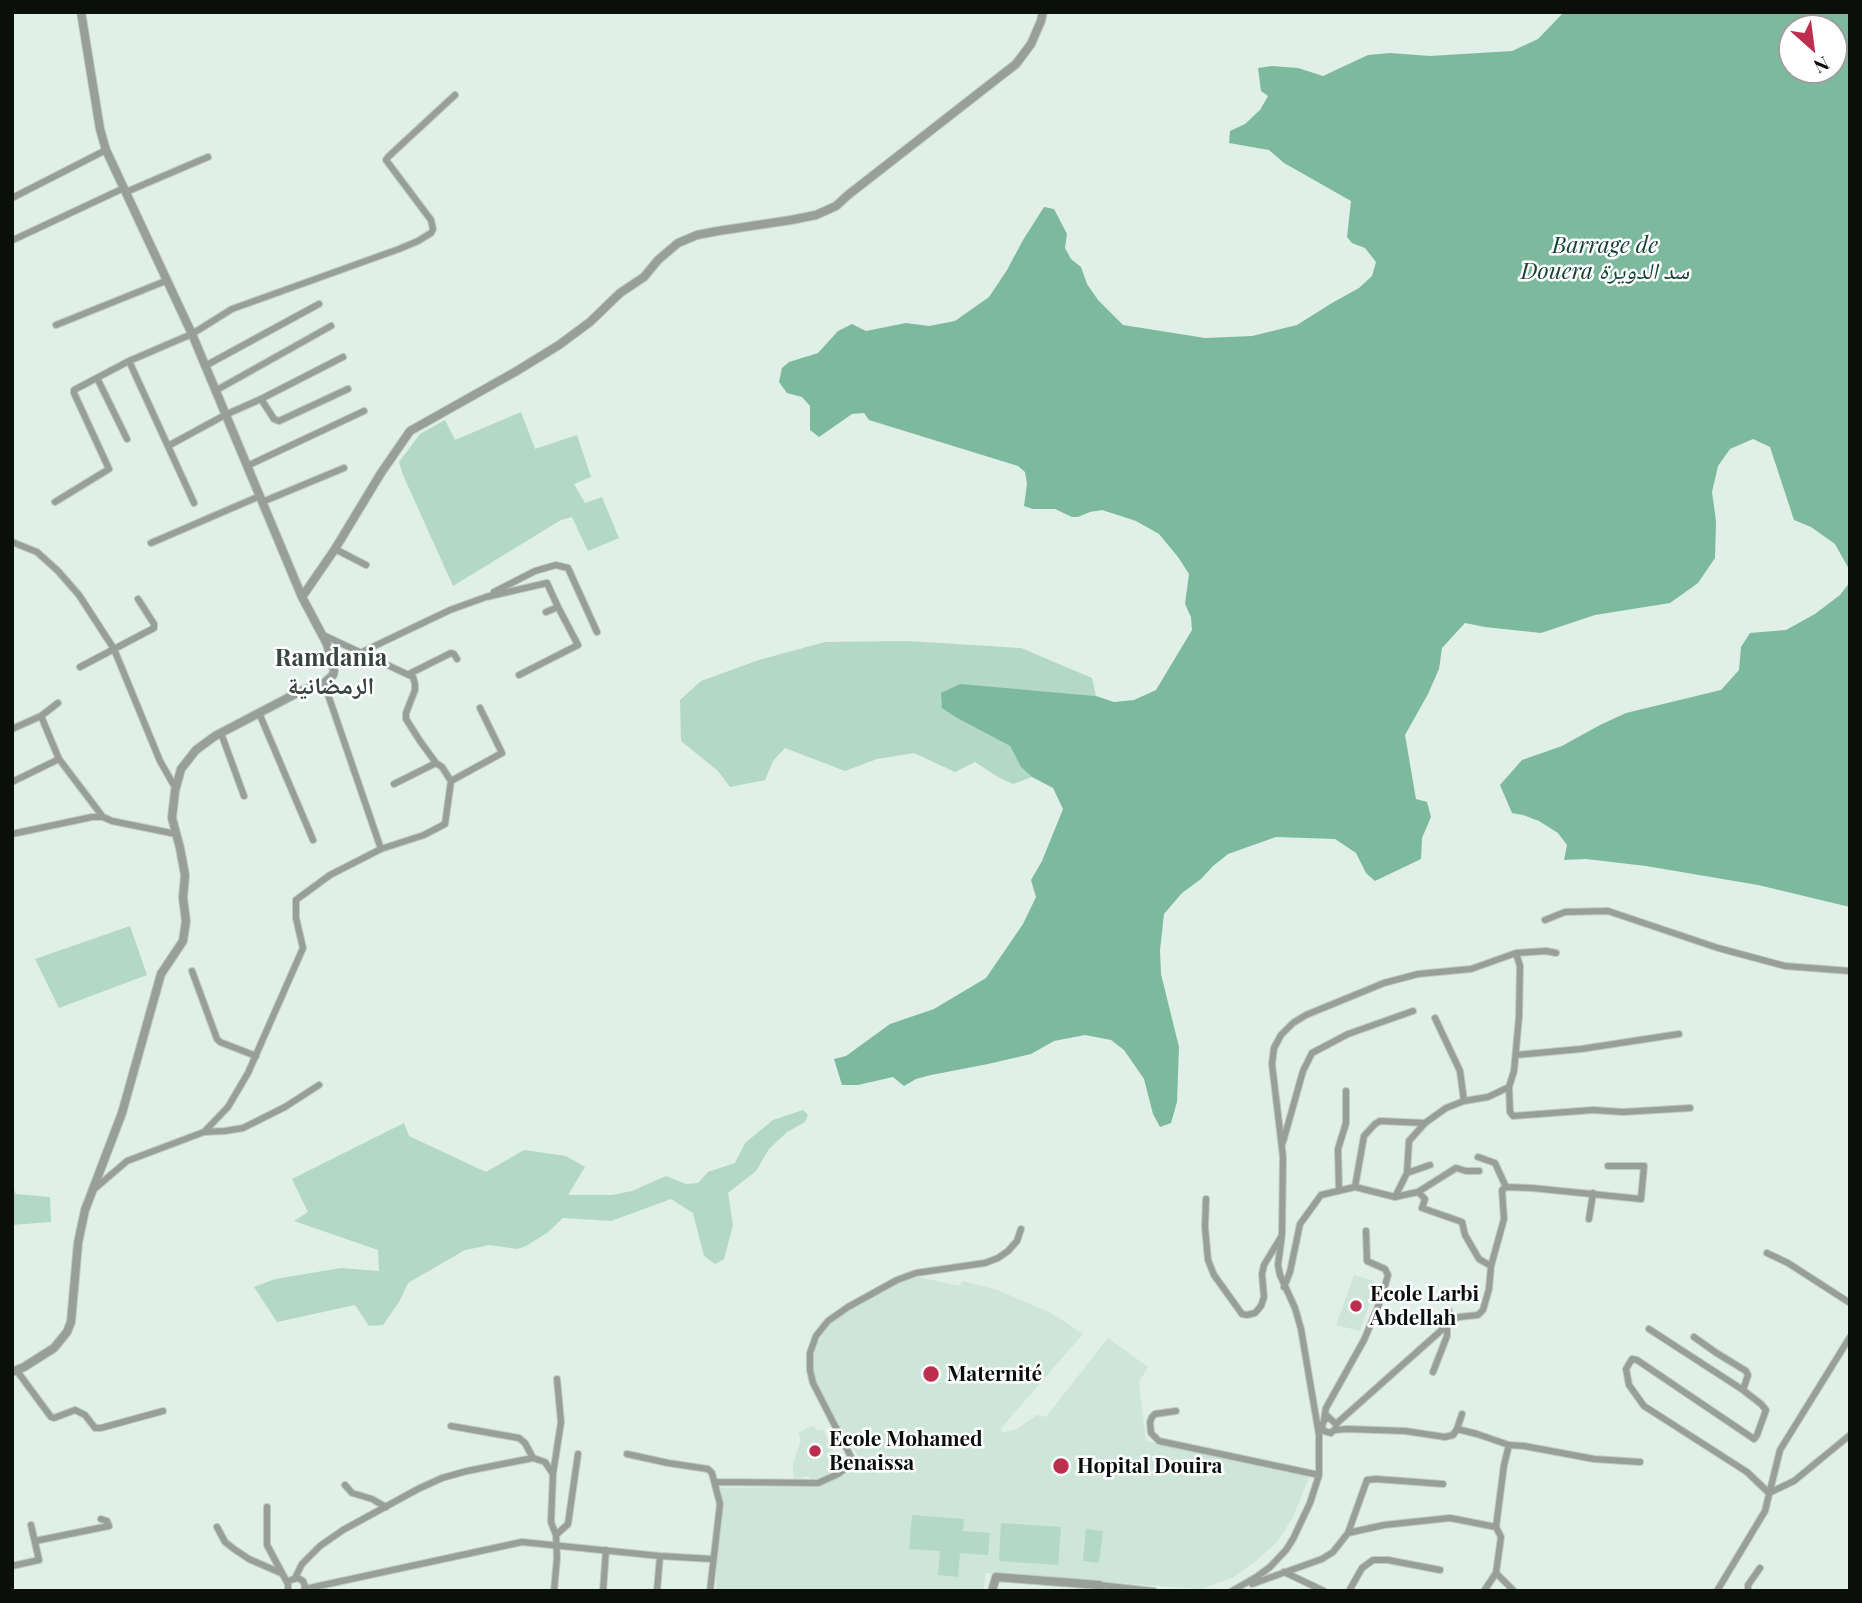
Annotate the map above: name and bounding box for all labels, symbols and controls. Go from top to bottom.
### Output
north arrow [1778,14,1848,84]
text: N [1810,51,1834,80]
water label: Barrage de Douera سد الدويرة [1521,232,1689,286]
district label: Ramdania الرمضانية [275,645,387,701]
place label: Ecole Larbi Abdellah [1370,1281,1479,1331]
marker: Ecole Larbi Abdellah [1348,1298,1364,1314]
place label: Maternité [947,1361,1042,1387]
marker: Maternité [921,1364,941,1384]
place label: Ecole Mohamed Benaissa [829,1426,983,1476]
marker: Ecole Mohamed Benaissa [807,1443,823,1459]
place label: Hopital Douira [1077,1453,1222,1479]
marker: Hopital Douira [1051,1456,1071,1476]

